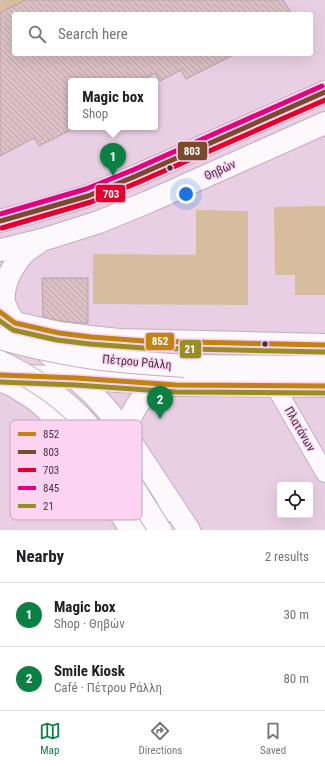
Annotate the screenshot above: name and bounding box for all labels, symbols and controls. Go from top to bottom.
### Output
search box [12,12,313,56]
icon: search [26,23,48,45]
text: Search here [58,25,128,43]
popup [68,78,158,130]
text: Magic box [82,88,144,106]
text: Shop [82,106,108,121]
line badge: 803 [177,141,208,161]
pin: 1 [100,143,126,176]
text: 803 [184,145,201,158]
street label: Θηβών [202,157,238,183]
unlabelled marker [165,163,175,173]
line badge: 703 [95,184,126,203]
your location [176,184,196,204]
text: 703 [103,188,120,201]
line badge: 852 [145,332,175,351]
text: 852 [152,335,169,348]
line badge: 21 [179,339,202,359]
unlabelled marker [260,339,270,349]
text: 21 [184,343,196,356]
street label: Πέτρου Ράλλη [102,352,172,372]
pin: 2 [147,386,173,419]
street label: Πλατάνων [282,404,318,454]
legend [10,420,142,520]
text: 852 [43,428,59,441]
text: 803 [43,446,59,459]
text: 703 [43,464,59,477]
text: 845 [43,482,59,495]
map controls [277,482,313,518]
button: locate [277,482,313,518]
text: 21 [43,500,54,513]
text: Nearby [16,546,64,566]
text: 2 results [265,549,309,564]
text: Magic box [54,598,116,616]
text: 1 [26,607,32,622]
text: 30 m [283,607,309,622]
text: Shop · Θηβών [54,616,125,631]
text: Smile Kiosk [54,662,125,680]
text: 2 [26,671,32,686]
text: 80 m [283,671,309,686]
text: Café · Πέτρου Ράλλη [54,680,162,695]
tab: Map [39,720,61,757]
tab: Directions [138,720,182,757]
tab: Saved [260,720,286,757]

